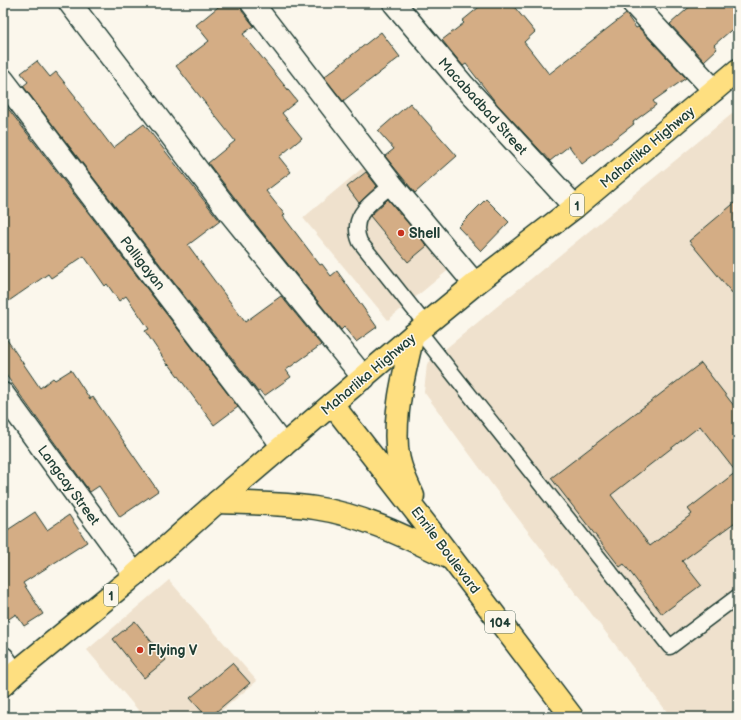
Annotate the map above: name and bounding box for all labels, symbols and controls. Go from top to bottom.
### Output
street label: Macabadbad Street [434,54,531,159]
street label: Maharlika Highway [597,102,699,192]
road number: 1 [570,194,584,216]
place label: Shell [409,225,440,242]
marker: Shell [396,228,406,238]
street label: Palligayan [116,233,169,294]
street label: Maharlika Highway [318,329,420,419]
street label: Langcay Street [34,442,104,529]
street label: Enrile Boulevard [407,504,484,597]
road number: 1 [104,584,118,606]
road number: 104 [485,611,515,633]
place label: Flying V [148,642,198,659]
marker: Flying V [135,645,145,655]

